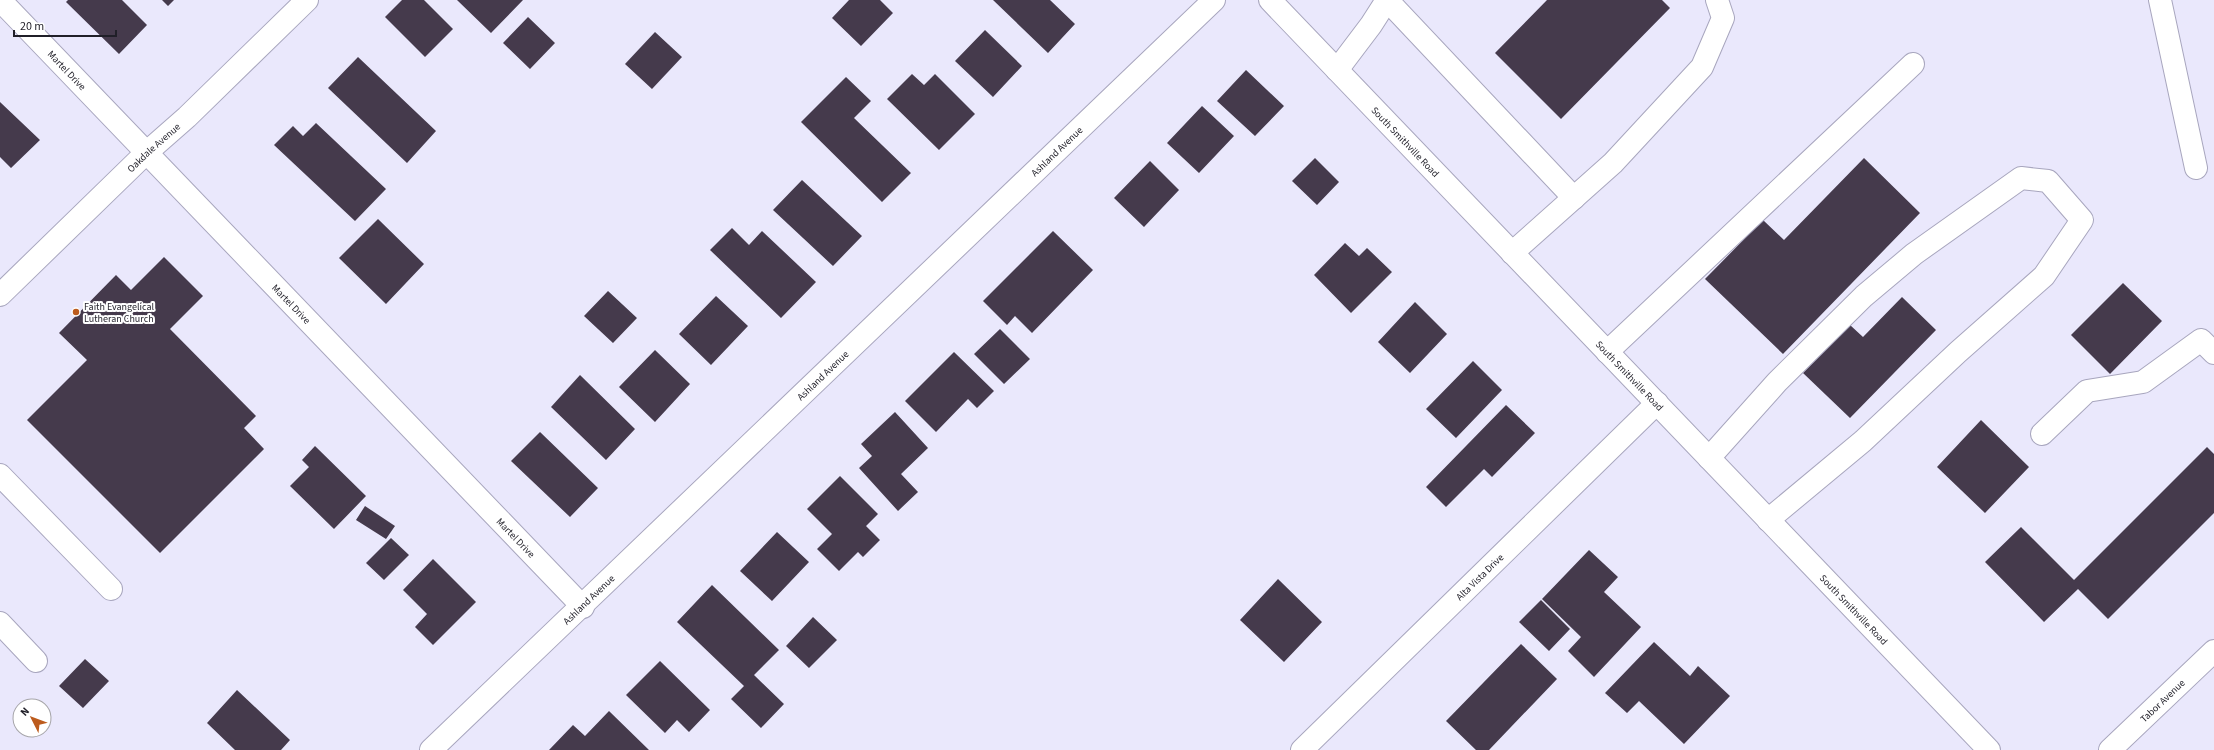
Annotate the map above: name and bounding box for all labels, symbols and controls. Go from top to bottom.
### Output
scale bar [14,12,116,38]
text: 20 m [20,18,44,35]
street label: Martel Drive [44,48,89,94]
street label: South Smithville Road [1368,104,1442,180]
street label: Oakdale Avenue [124,120,184,176]
street label: Ashland Avenue [1028,123,1086,180]
street label: Martel Drive [268,281,313,327]
place label: Faith Evangelical Lutheran Church [84,300,154,326]
marker: Faith Evangelical Lutheran Church [71,307,81,317]
street label: South Smithville Road [1592,338,1666,414]
street label: Ashland Avenue [794,348,852,404]
street label: Martel Drive [493,515,538,561]
street label: Alta Vista Drive [1453,551,1507,604]
street label: Ashland Avenue [560,572,618,628]
street label: South Smithville Road [1816,572,1890,648]
street label: Tabor Avenue [2137,676,2188,726]
north arrow [12,698,52,738]
text: N [17,704,33,719]

